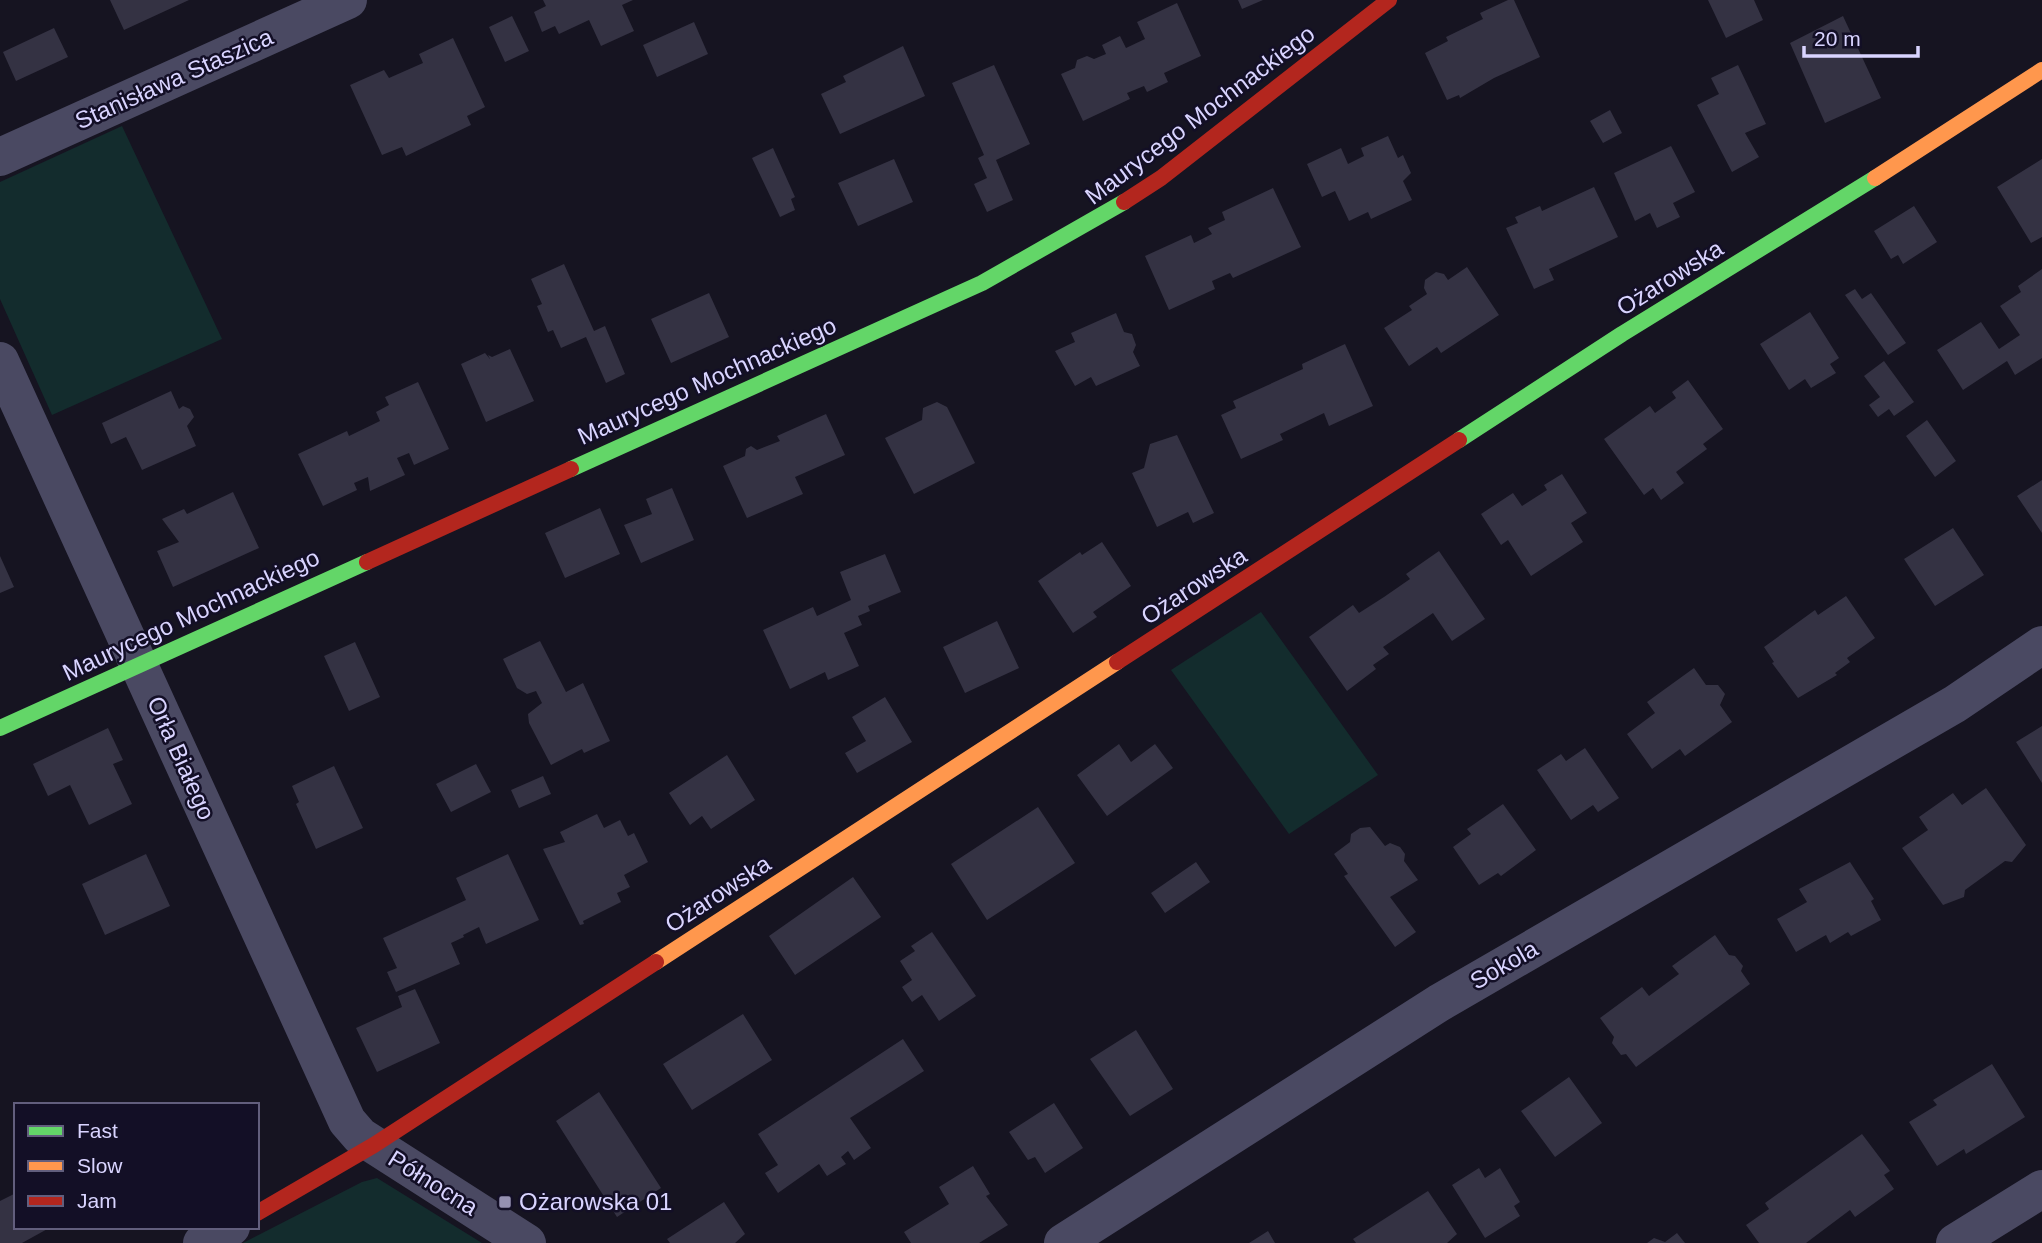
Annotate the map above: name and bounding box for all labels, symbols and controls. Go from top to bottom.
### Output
scale bar [1804,14,1918,58]
street label: Maurycego Mochnackiego [1080,20,1320,210]
street label: Stanisława Staszica [71,23,277,134]
text: 20 m [1814,27,1861,50]
street label: Ożarowska [1612,234,1728,321]
street label: Maurycego Mochnackiego [573,311,840,450]
street label: Ożarowska [1136,541,1252,630]
street label: Maurycego Mochnackiego [58,543,323,686]
street label: Orła Białego [142,692,221,824]
street label: Ożarowska [660,849,776,938]
street label: Sokola [1465,934,1543,995]
legend [14,1103,259,1229]
text: Fast [77,1119,118,1142]
street label: Północna [384,1145,483,1221]
text: Slow [77,1154,123,1177]
place label: Ożarowska 01 [519,1188,672,1215]
text: Jam [77,1189,117,1212]
marker: Ożarowska 01 [497,1194,513,1210]

